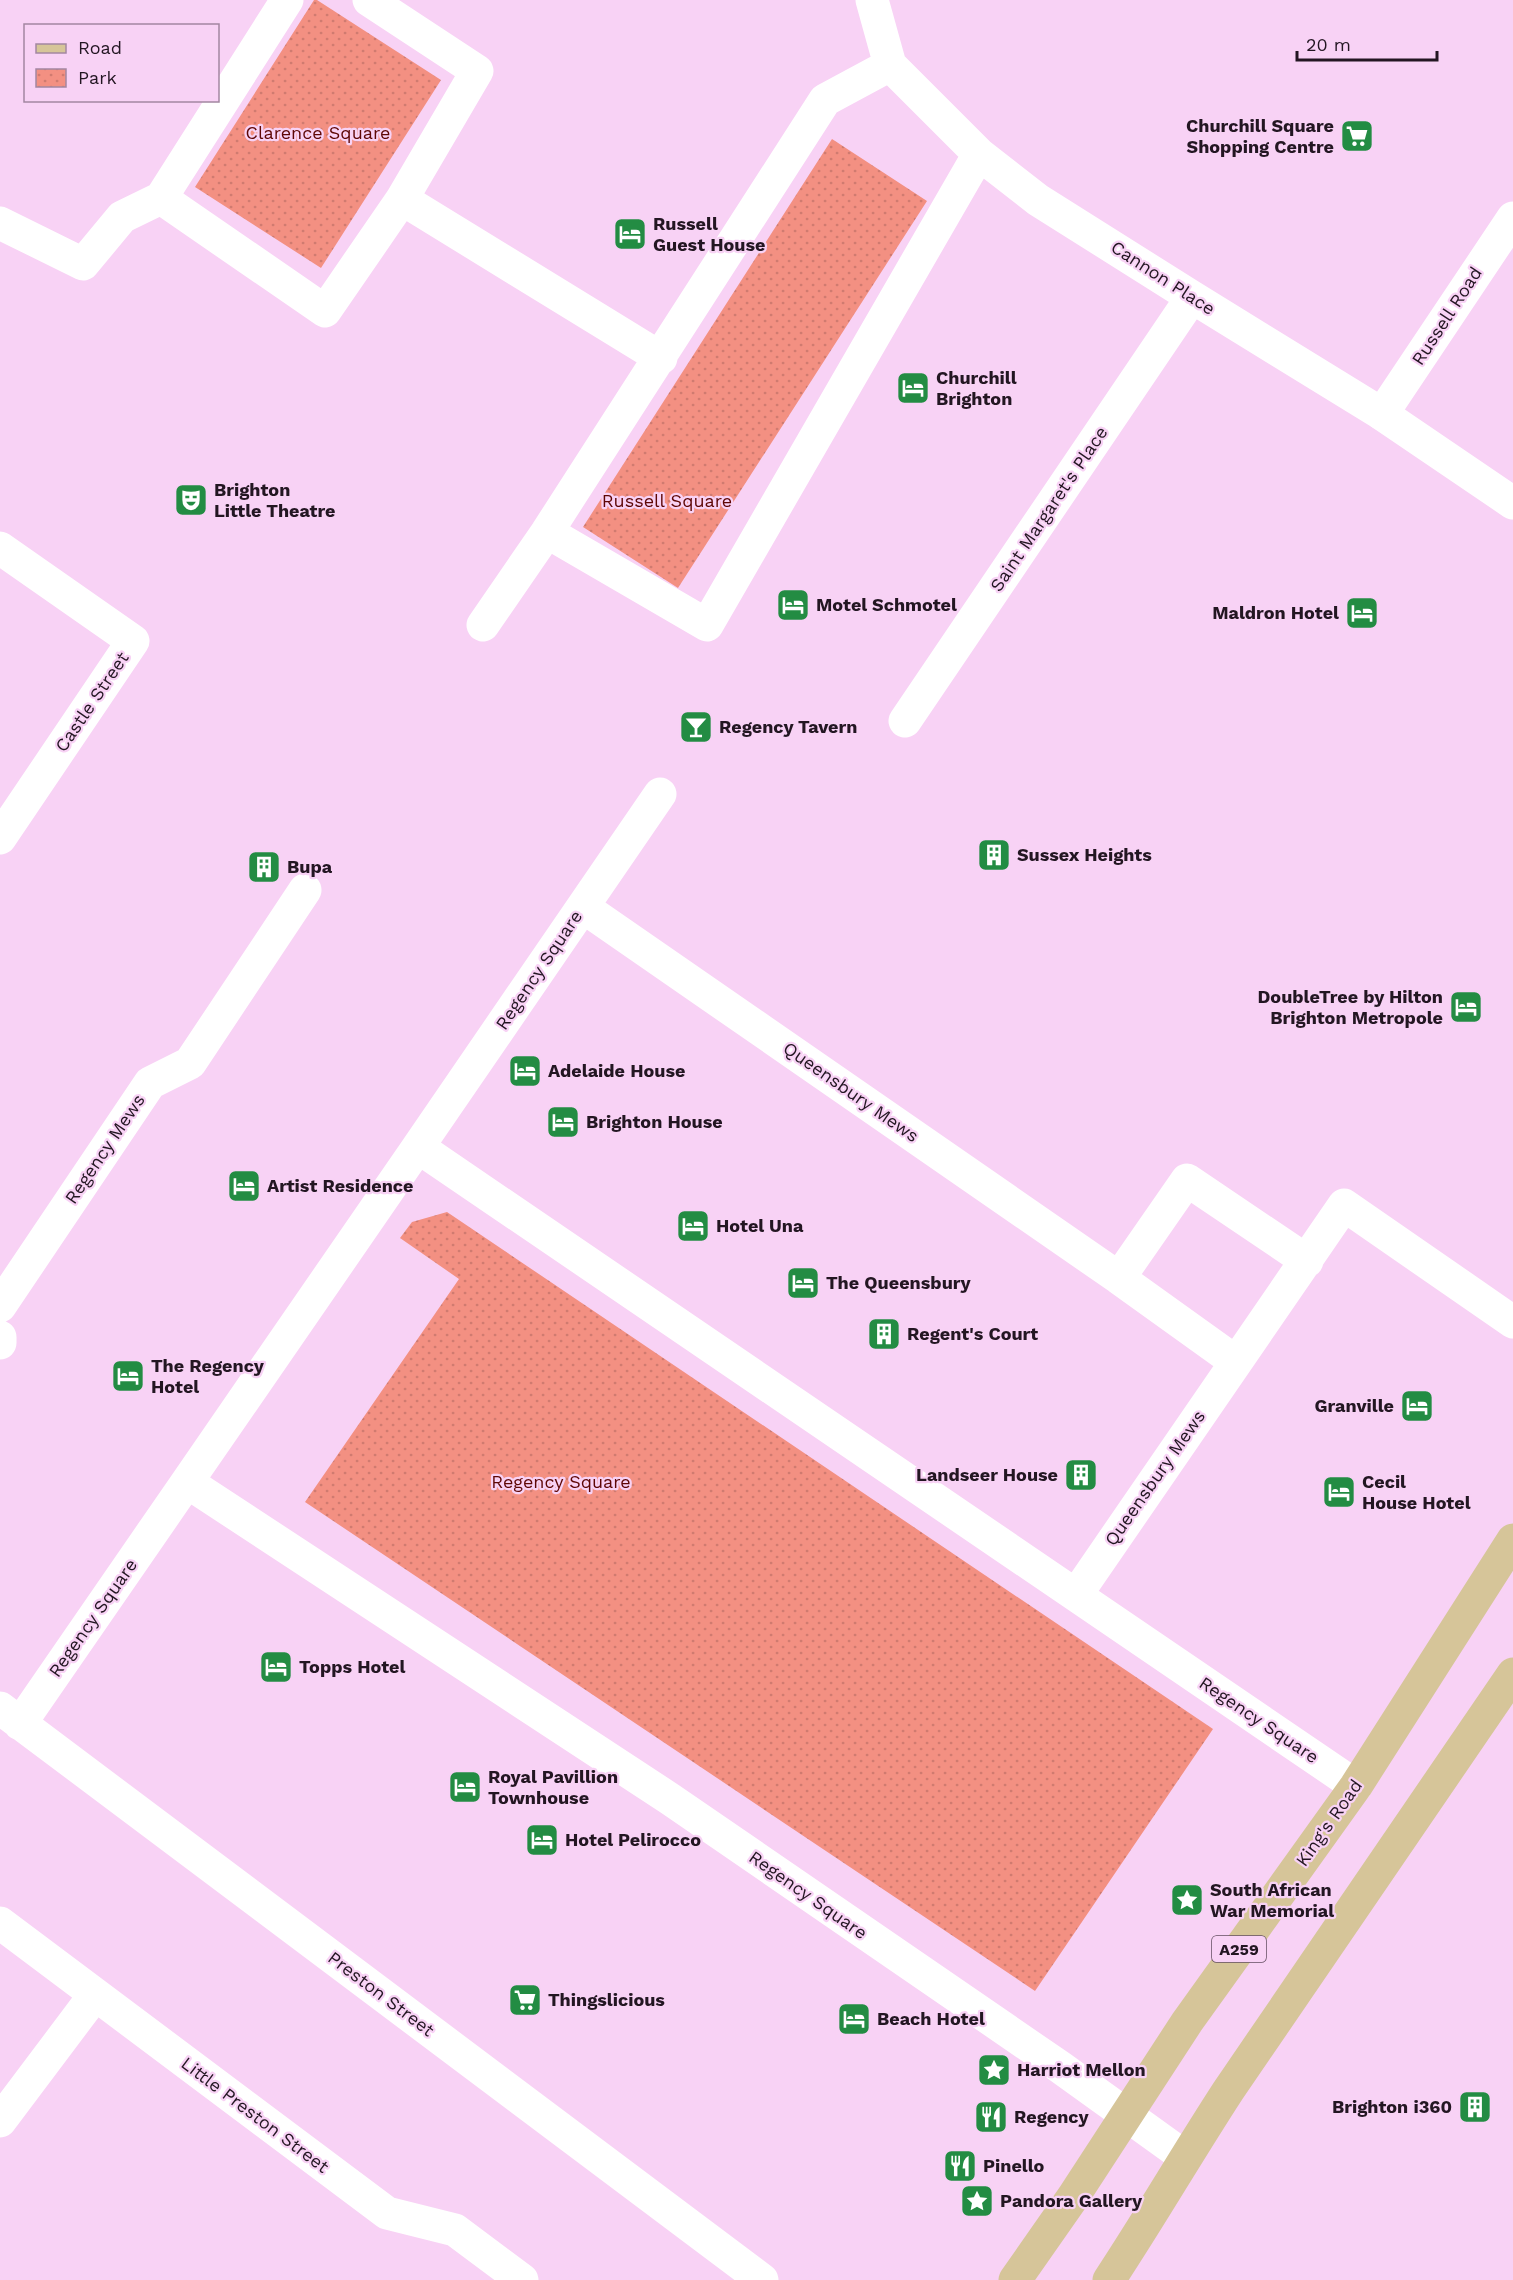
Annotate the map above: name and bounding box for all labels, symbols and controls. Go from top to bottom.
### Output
legend [24,24,219,102]
scale bar [1297,24,1436,62]
text: 20 m [1306,34,1351,55]
text: Road [78,37,122,58]
text: Park [78,67,117,88]
place label: Churchill Square Shopping Centre [1186,115,1334,157]
supermarket icon: Churchill Square Shopping Centre [1339,118,1375,154]
park label: Clarence Square [246,122,390,143]
place label: Russell Guest House [653,213,765,255]
hotel icon: Russell Guest House [612,216,648,252]
street label: Cannon Place [1107,236,1219,319]
street label: Russell Road [1407,263,1486,369]
place label: Churchill Brighton [936,367,1017,409]
hotel icon: Churchill Brighton [895,370,931,406]
street label: Saint Margaret's Place [985,422,1112,595]
place label: Brighton Little Theatre [214,479,335,521]
theatre icon: Brighton Little Theatre [173,482,209,518]
park label: Russell Square [602,490,732,511]
hotel icon: Motel Schmotel [775,587,811,623]
place label: Motel Schmotel [816,594,957,615]
hotel icon: Maldron Hotel [1344,595,1380,631]
place label: Maldron Hotel [1212,602,1339,623]
street label: Castle Street [51,647,133,756]
bar icon: Regency Tavern [678,709,714,745]
place label: Regency Tavern [719,716,857,737]
building icon: Sussex Heights [976,837,1012,873]
place label: Sussex Heights [1017,844,1152,865]
building icon: Bupa [246,849,282,885]
place label: Bupa [287,856,333,877]
street label: Regency Square [491,906,586,1033]
place label: DoubleTree by Hilton Brighton Metropole [1257,986,1443,1028]
hotel icon: DoubleTree by Hilton Brighton Metropole [1448,989,1484,1025]
street label: Queensbury Mews [780,1037,923,1146]
hotel icon: Adelaide House [507,1053,543,1089]
place label: Adelaide House [548,1060,685,1081]
street label: Regency Mews [60,1090,149,1207]
hotel icon: Brighton House [545,1104,581,1140]
place label: Brighton House [586,1111,723,1132]
hotel icon: Artist Residence [226,1168,262,1204]
place label: Artist Residence [267,1175,413,1196]
hotel icon: Hotel Una [675,1208,711,1244]
place label: Hotel Una [716,1215,804,1236]
hotel icon: The Queensbury [785,1265,821,1301]
place label: The Queensbury [826,1272,972,1293]
building icon: Regent's Court [866,1316,902,1352]
place label: Regent's Court [907,1323,1038,1344]
place label: The Regency Hotel [151,1355,265,1397]
hotel icon: The Regency Hotel [110,1358,146,1394]
hotel icon: Granville [1399,1388,1435,1424]
place label: Granville [1314,1395,1394,1416]
street label: Queensbury Mews [1100,1406,1209,1549]
building icon: Landseer House [1063,1457,1099,1493]
place label: Landseer House [916,1464,1058,1485]
park label: Regency Square [491,1471,631,1492]
place label: Cecil House Hotel [1362,1471,1471,1513]
hotel icon: Cecil House Hotel [1321,1474,1357,1510]
street label: Regency Square [44,1555,141,1681]
hotel icon: Topps Hotel [258,1649,294,1685]
place label: Topps Hotel [299,1656,405,1677]
street label: Regency Square [1196,1672,1323,1767]
place label: Royal Pavillion Townhouse [488,1766,618,1808]
hotel icon: Royal Pavillion Townhouse [447,1769,483,1805]
street label: King's Road [1291,1775,1366,1870]
hotel icon: Hotel Pelirocco [524,1822,560,1858]
place label: Hotel Pelirocco [565,1829,701,1850]
street label: Regency Square [745,1846,871,1943]
place label: South African War Memorial [1210,1879,1334,1921]
place icon: South African War Memorial [1169,1882,1205,1918]
road number: A259 [1212,1936,1266,1962]
street label: Preston Street [324,1947,439,2041]
supermarket icon: Thingslicious [507,1982,543,2018]
place label: Thingslicious [548,1989,665,2010]
hotel icon: Beach Hotel [836,2001,872,2037]
place label: Beach Hotel [877,2008,985,2029]
street label: Little Preston Street [177,2052,334,2177]
place icon: Harriot Mellon [976,2052,1012,2088]
place label: Harriot Mellon [1017,2059,1146,2080]
building icon: Brighton i360 [1457,2089,1493,2125]
place label: Brighton i360 [1332,2096,1452,2117]
restaurant icon: Regency [973,2099,1009,2135]
place label: Regency [1014,2106,1089,2127]
restaurant icon: Pinello [942,2148,978,2184]
place label: Pinello [983,2155,1045,2176]
place icon: Pandora Gallery [959,2183,995,2219]
place label: Pandora Gallery [1000,2190,1143,2211]

